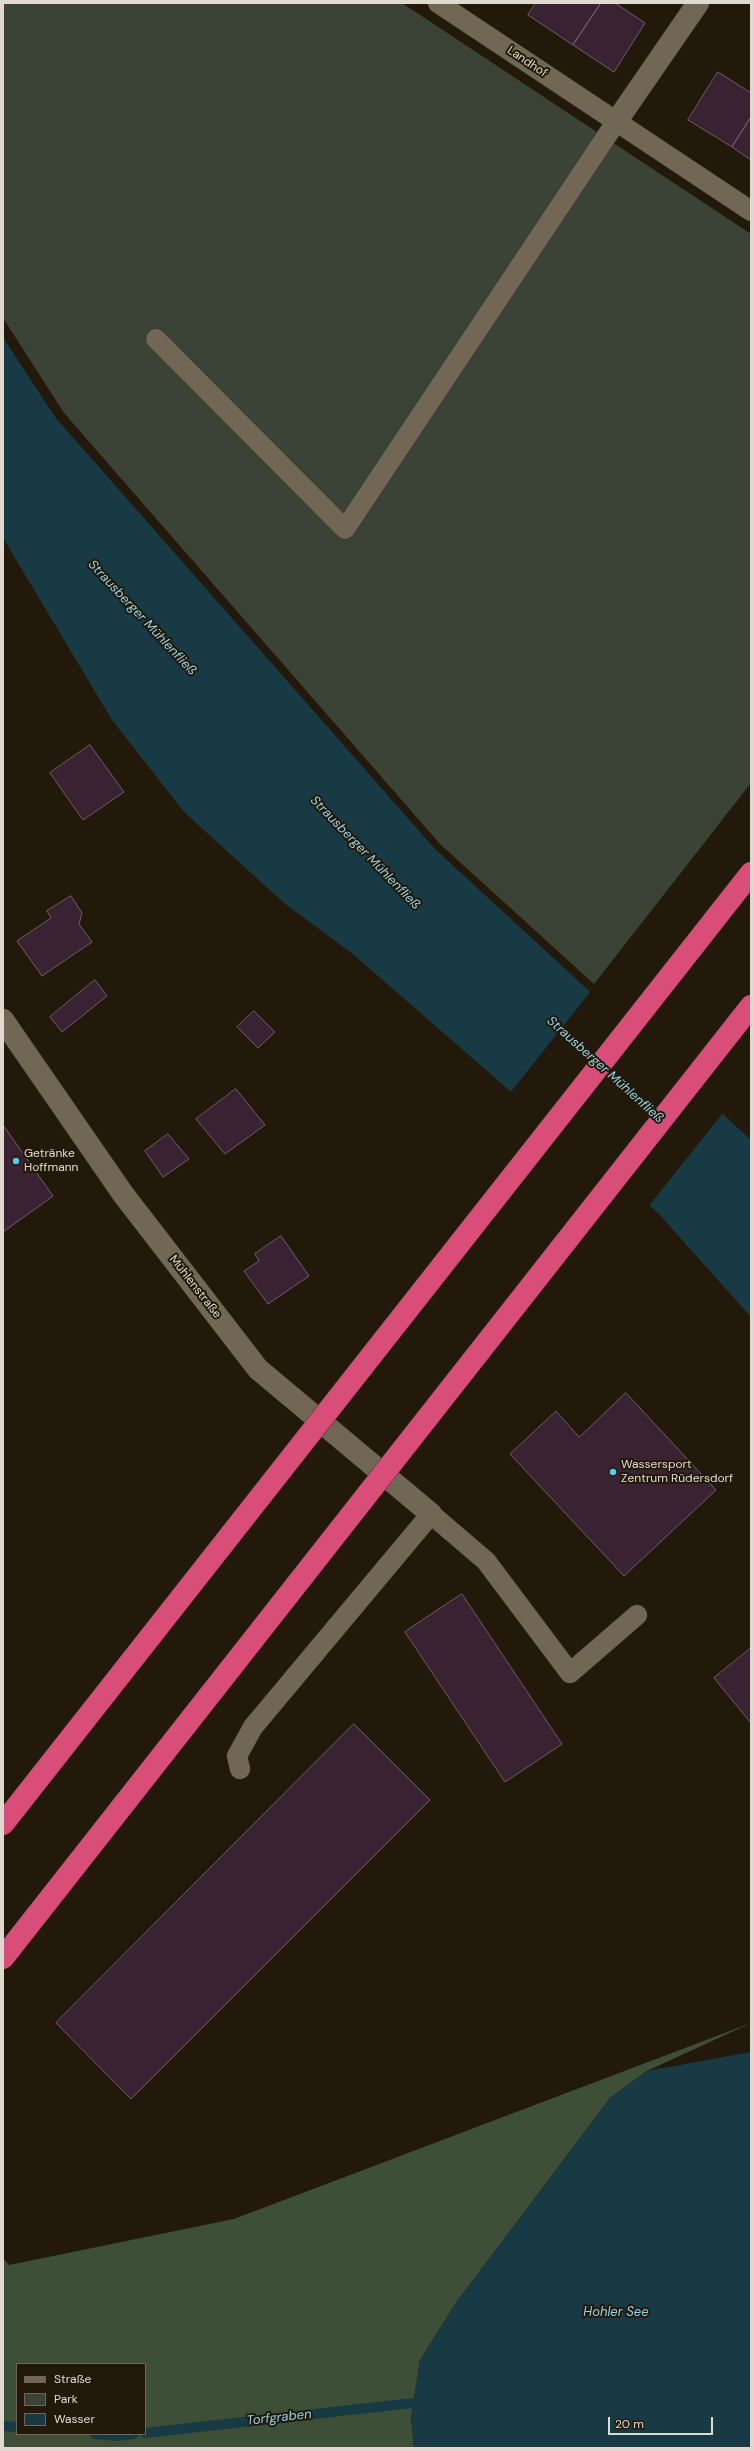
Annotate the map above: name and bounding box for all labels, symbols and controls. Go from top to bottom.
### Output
street label: Landhof [504,43,550,81]
water label: Strausberger Mühlenfließ [84,557,200,679]
water label: Strausberger Mühlenfließ [307,793,423,913]
water label: Strausberger Mühlenfließ [543,1013,667,1127]
place label: Getränke Hoffmann [24,1147,78,1175]
marker: Getränke Hoffmann [11,1156,21,1166]
street label: Mühlenstraße [166,1253,224,1321]
place label: Wassersport Zentrum Rüdersdorf [621,1458,733,1486]
marker: Wassersport Zentrum Rüdersdorf [608,1467,618,1477]
water label: Hohler See [583,2305,649,2321]
legend [16,2363,146,2435]
text: Straße [54,2371,91,2387]
text: Park [54,2391,78,2407]
water label: Torfgraben [246,2407,312,2429]
scale bar [610,2409,715,2435]
text: Wasser [54,2411,95,2427]
text: 20 m [615,2416,644,2432]

